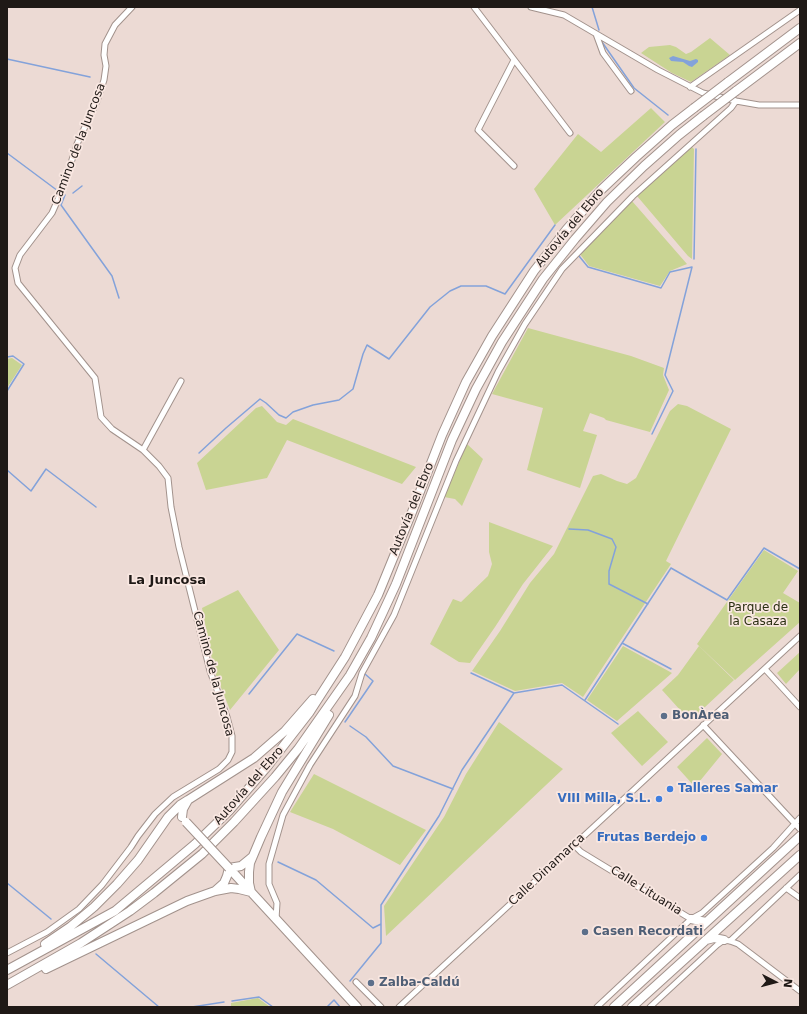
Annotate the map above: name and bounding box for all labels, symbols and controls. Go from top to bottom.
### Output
street label: Camino de la Juncosa [49,81,109,207]
street label: Autovía del Ebro [533,186,607,270]
street label: Autovía del Ebro [387,460,437,558]
district label: La Juncosa [128,573,206,589]
park label: Parque de la Casaza [728,601,788,629]
street label: Camino de la Juncosa [189,610,237,738]
place label: BonÀrea [672,709,729,723]
marker: BonÀrea [659,711,669,721]
street label: Autovía del Ebro [211,744,287,828]
place label: Talleres Samar [678,782,778,796]
marker: Talleres Samar [665,784,675,794]
place label: VIII Milla, S.L. [558,792,651,806]
marker: VIII Milla, S.L. [654,794,664,804]
street label: Calle Dinamarca [506,831,588,909]
place label: Frutas Berdejo [597,831,696,845]
marker: Frutas Berdejo [699,833,709,843]
street label: Calle Lituania [608,863,684,919]
place label: Casen Recordati [593,925,703,939]
marker: Casen Recordati [580,927,590,937]
north arrow [755,962,795,1002]
place label: Zalba-Caldú [379,976,460,990]
marker: Zalba-Caldú [366,978,376,988]
text: N [780,978,794,989]

